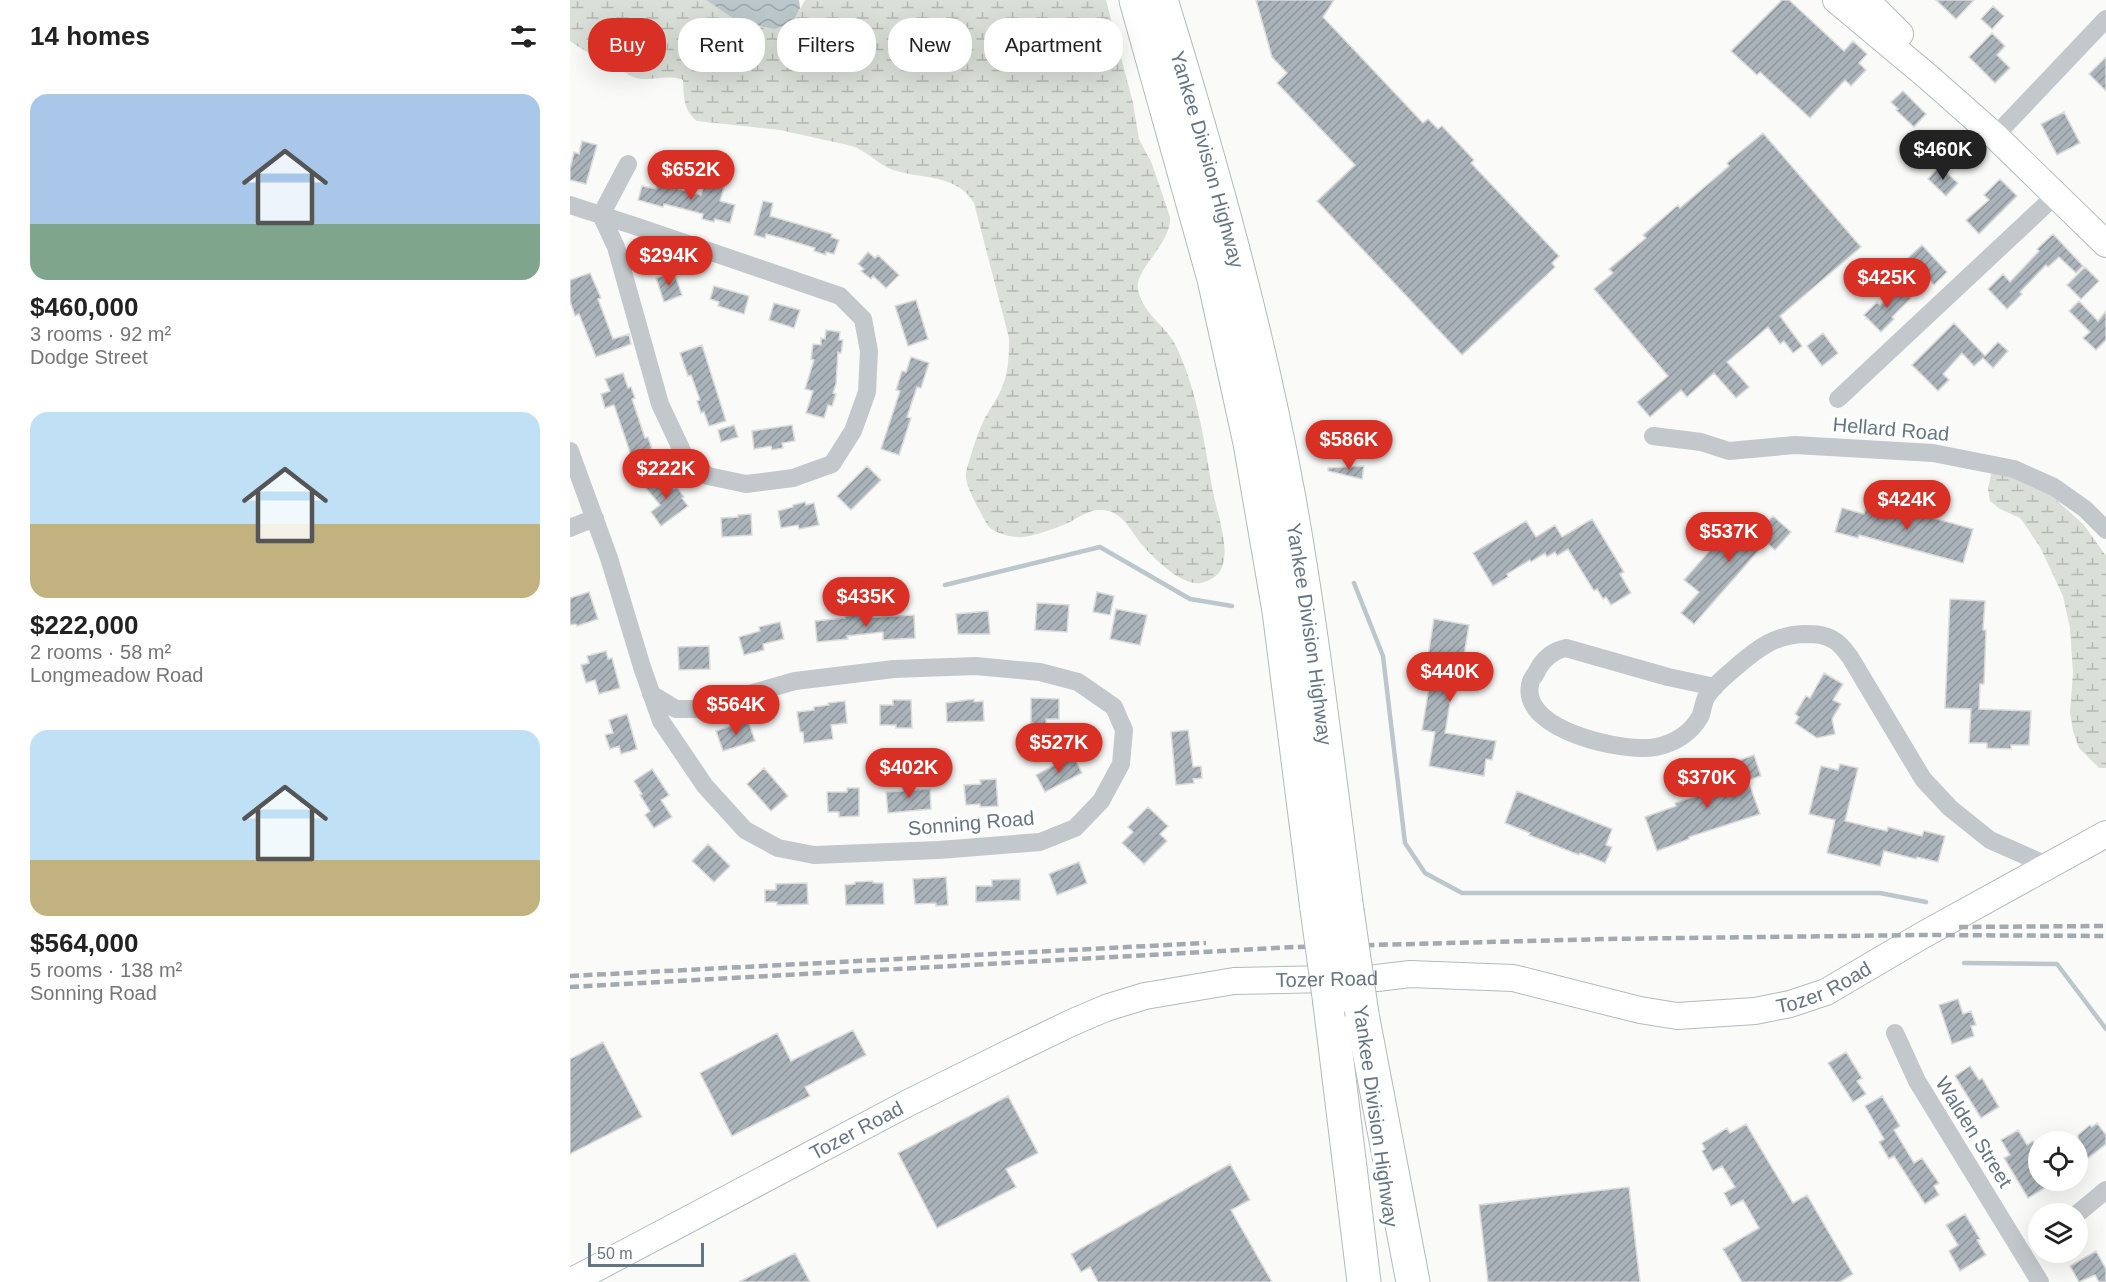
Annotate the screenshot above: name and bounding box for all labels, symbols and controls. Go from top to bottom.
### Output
chip: Buy [588,18,666,72]
chip: Rent [678,18,765,72]
chip: Filters [777,18,876,72]
chip: New [888,18,972,72]
chip: Apartment [984,18,1123,72]
icon: filters [507,20,540,53]
text: 14 homes [30,21,150,51]
street label: Yankee Division Highway [1166,48,1248,270]
pin: $460K [1901,130,1985,181]
icon: home [231,133,339,241]
text: $460K [1914,138,1972,160]
pin: $652K [649,150,733,201]
text: $652K [662,158,720,180]
pin: $294K [627,236,711,287]
text: $294K [640,244,698,266]
pin: $425K [1845,258,1929,309]
text: $425K [1858,266,1916,288]
text: $460,000 [30,292,138,322]
text: 3 rooms · 92 m² [30,323,171,345]
text: Dodge Street [30,346,148,368]
street label: Hellard Road [1832,413,1950,445]
pin: $586K [1307,420,1391,471]
text: $586K [1320,428,1378,450]
pin: $222K [624,449,708,500]
icon: home [231,451,339,559]
text: $222K [637,457,695,479]
pin: $424K [1865,480,1949,531]
text: $424K [1878,488,1936,510]
pin: $537K [1687,512,1771,563]
text: $537K [1700,520,1758,542]
street label: Yankee Division Highway [1282,521,1336,746]
pin: $435K [824,577,908,628]
text: $435K [837,585,895,607]
text: $222,000 [30,610,138,640]
text: 2 rooms · 58 m² [30,641,171,663]
pin: $440K [1408,652,1492,703]
text: $440K [1421,660,1479,682]
text: Longmeadow Road [30,664,203,686]
pin: $564K [694,685,778,736]
text: $564K [707,693,765,715]
pin: $527K [1017,723,1101,774]
text: $527K [1030,731,1088,753]
pin: $402K [867,748,951,799]
text: $402K [880,756,938,778]
pin: $370K [1665,758,1749,809]
text: $370K [1678,766,1736,788]
icon: home [231,769,339,877]
street label: Sonning Road [907,807,1035,839]
text: $564,000 [30,928,138,958]
street label: Tozer Road [1774,957,1875,1018]
text: 5 rooms · 138 m² [30,959,182,981]
street label: Tozer Road [1275,967,1378,991]
text: Sonning Road [30,982,157,1004]
street label: Yankee Division Highway [1350,1003,1402,1229]
street label: Walden Street [1931,1073,2017,1192]
street label: Tozer Road [806,1097,907,1164]
map controls [2028,1131,2088,1263]
button: locate [2028,1131,2088,1191]
button: layers [2028,1203,2088,1263]
scale bar [588,1240,704,1268]
text: 50 m [597,1245,633,1262]

